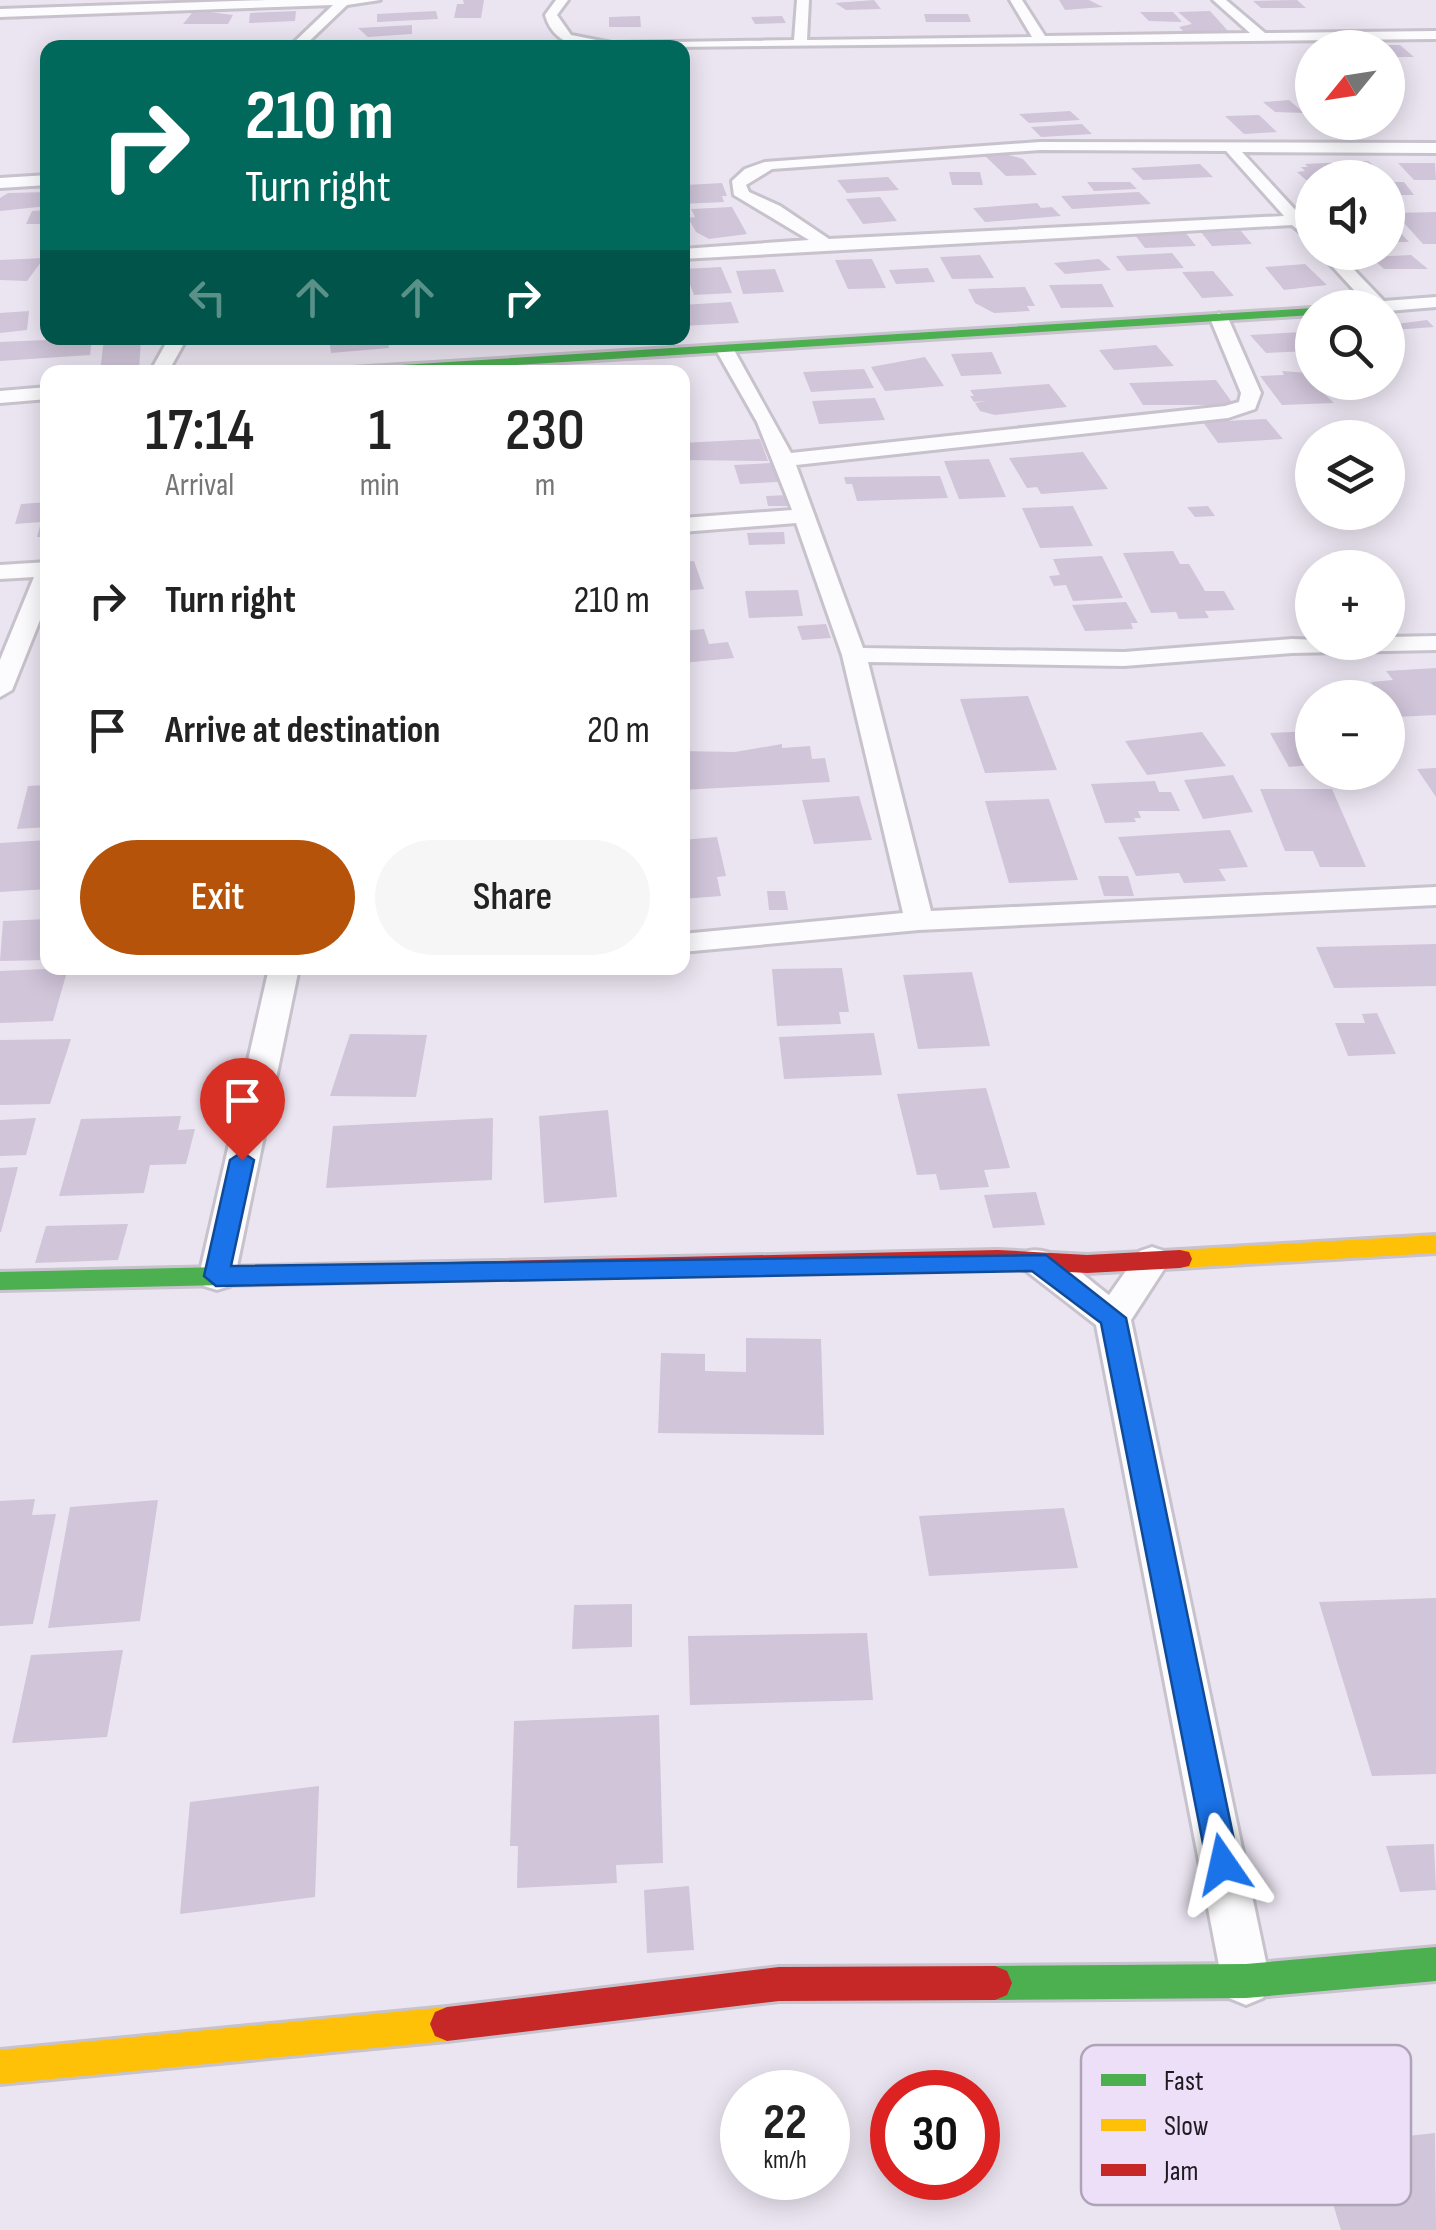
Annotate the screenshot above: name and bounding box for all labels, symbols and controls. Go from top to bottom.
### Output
north arrow [1295,30,1405,140]
map controls [1295,30,1405,790]
text: 210 m [245,75,394,159]
icon: right [80,80,210,210]
text: Turn right [245,160,391,215]
button: sound [1295,160,1405,270]
icon: left [180,270,235,325]
icon: ahead [285,270,340,325]
icon: ahead [390,270,445,325]
icon: right [495,270,550,325]
button: search [1295,290,1405,400]
text: 17:14 [145,395,254,467]
text: 1 [369,395,391,467]
text: 230 [505,395,585,467]
button: layers [1295,420,1405,530]
text: Arrival [165,466,234,505]
text: min [360,466,400,505]
text: m [535,466,555,505]
button: + [1295,550,1405,660]
icon: right [80,573,135,628]
text: Turn right [165,578,296,623]
text: 210 m [574,578,650,623]
button: − [1295,680,1405,790]
icon: arrive [80,703,135,758]
text: Arrive at destination [165,708,440,753]
text: 20 m [587,708,650,753]
button: Exit [80,840,355,955]
button: Share [375,840,650,955]
pin [200,1058,285,1161]
icon: arrive [215,1073,270,1128]
position arrow [1171,1812,1275,1916]
legend [1081,2045,1411,2205]
text: Fast [1164,2065,1203,2098]
speed limit sign: 30 [870,2070,1000,2200]
text: 22 [763,2093,807,2153]
text: Slow [1164,2110,1209,2143]
text: km/h [763,2145,807,2176]
text: Jam [1163,2155,1199,2188]

